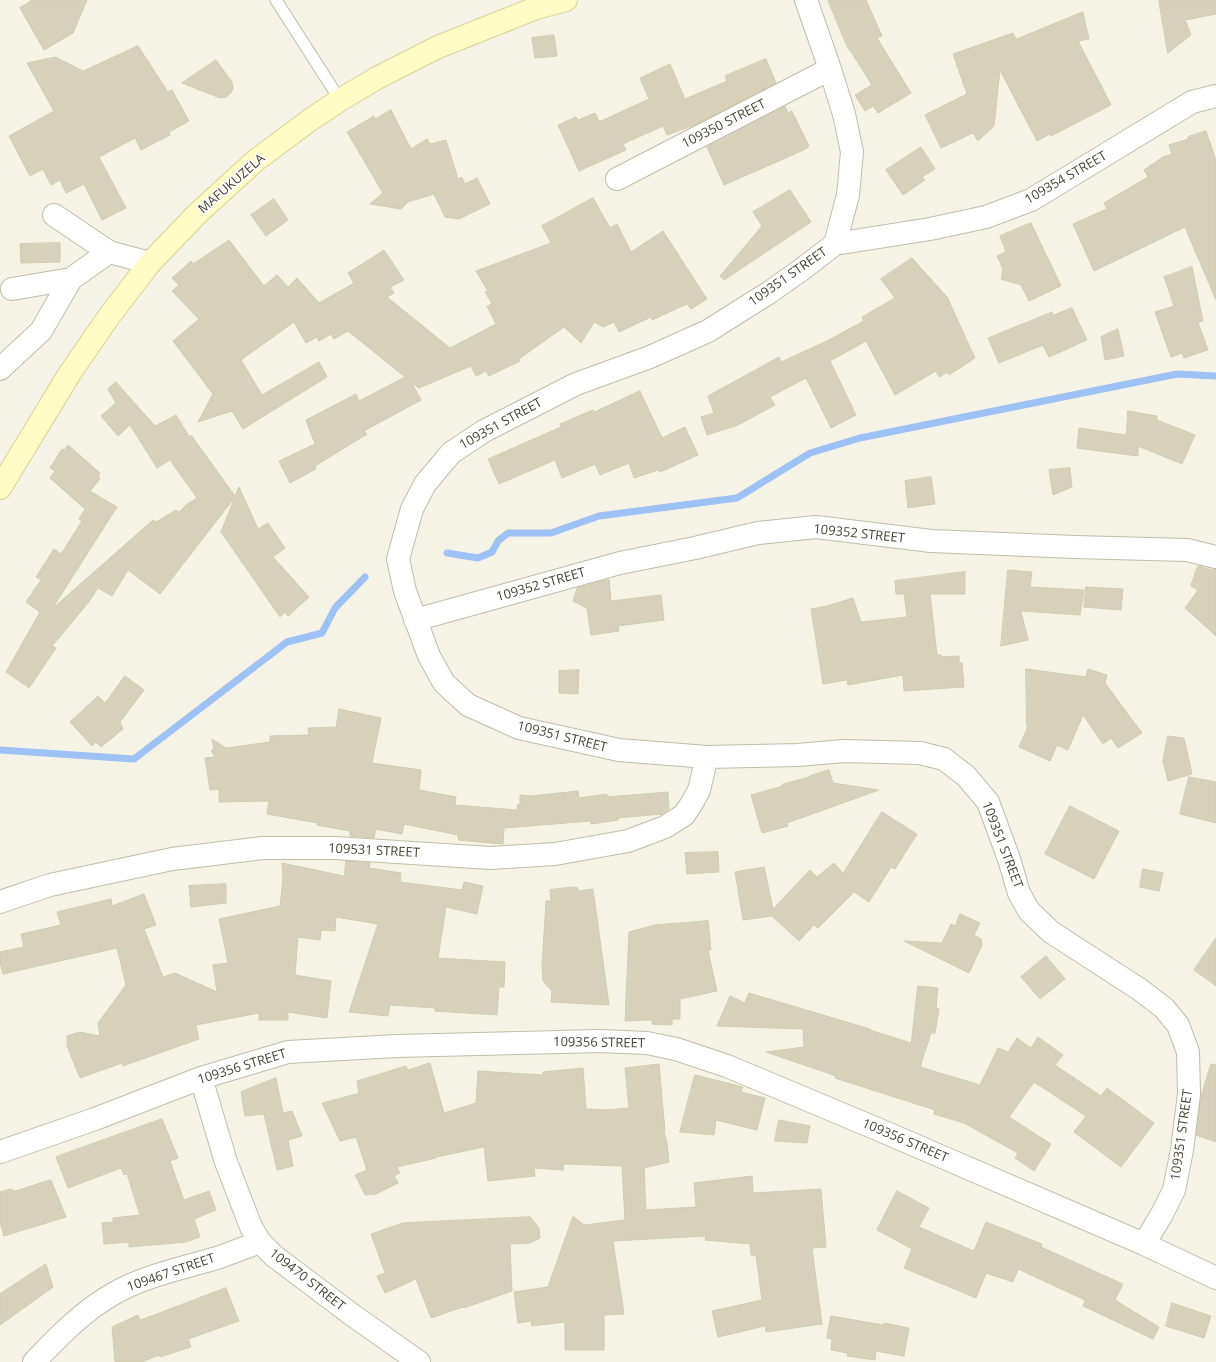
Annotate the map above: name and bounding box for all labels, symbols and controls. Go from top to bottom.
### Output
street label: 109350 STREET [680,96,768,152]
street label: 109354 STREET [1022,148,1110,208]
street label: MAFUKUZELA [195,151,269,217]
street label: 109351 STREET [746,244,830,310]
street label: 109351 STREET [457,395,545,453]
street label: 109352 STREET [812,521,906,547]
street label: 109352 STREET [495,565,587,605]
street label: 109351 STREET [516,718,608,756]
street label: 109351 STREET [978,799,1026,891]
street label: 109531 STREET [328,841,420,861]
street label: 109356 STREET [553,1034,645,1052]
street label: 109356 STREET [196,1046,288,1088]
street label: 109351 STREET [1168,1088,1196,1182]
street label: 109356 STREET [860,1116,950,1166]
street label: 109470 STREET [266,1246,348,1314]
street label: 109467 STREET [125,1251,217,1295]

